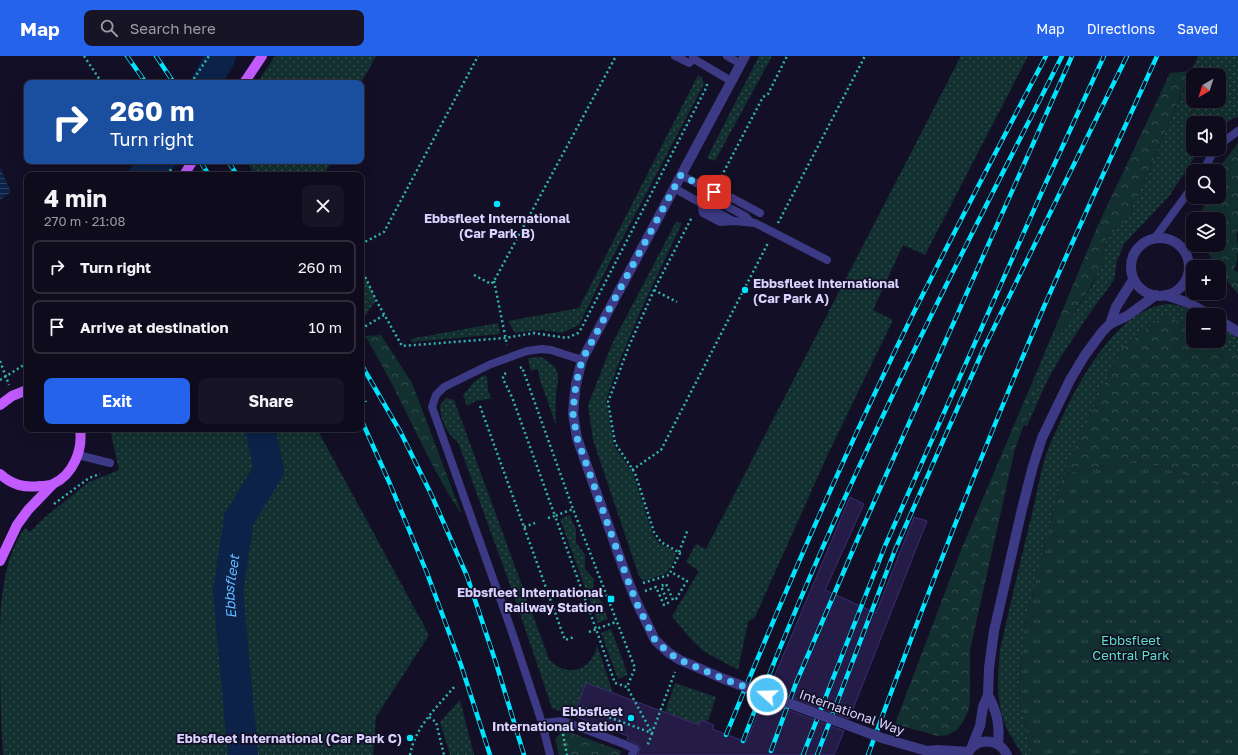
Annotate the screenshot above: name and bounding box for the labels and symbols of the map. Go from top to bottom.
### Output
north arrow [1186,68,1226,108]
pin [697,175,731,209]
marker: Ebbsfleet International (Car Park B) [492,199,502,209]
place label: Ebbsfleet International (Car Park B) [424,210,571,241]
place label: Ebbsfleet International (Car Park A) [753,275,900,306]
marker: Ebbsfleet International (Car Park A) [740,285,750,295]
water label: Ebbsfleet [219,552,242,620]
place label: Ebbsfleet International Railway Station [457,584,604,615]
marker: Ebbsfleet International Railway Station [606,594,616,604]
park label: Ebbsfleet Central Park [1092,632,1170,663]
position arrow [746,674,788,716]
street label: International Way [797,686,907,739]
place label: Ebbsfleet International Station [492,703,623,734]
marker: Ebbsfleet International Station [626,713,636,723]
place label: Ebbsfleet International (Car Park C) [177,730,402,746]
marker: Ebbsfleet International (Car Park C) [405,733,415,743]

